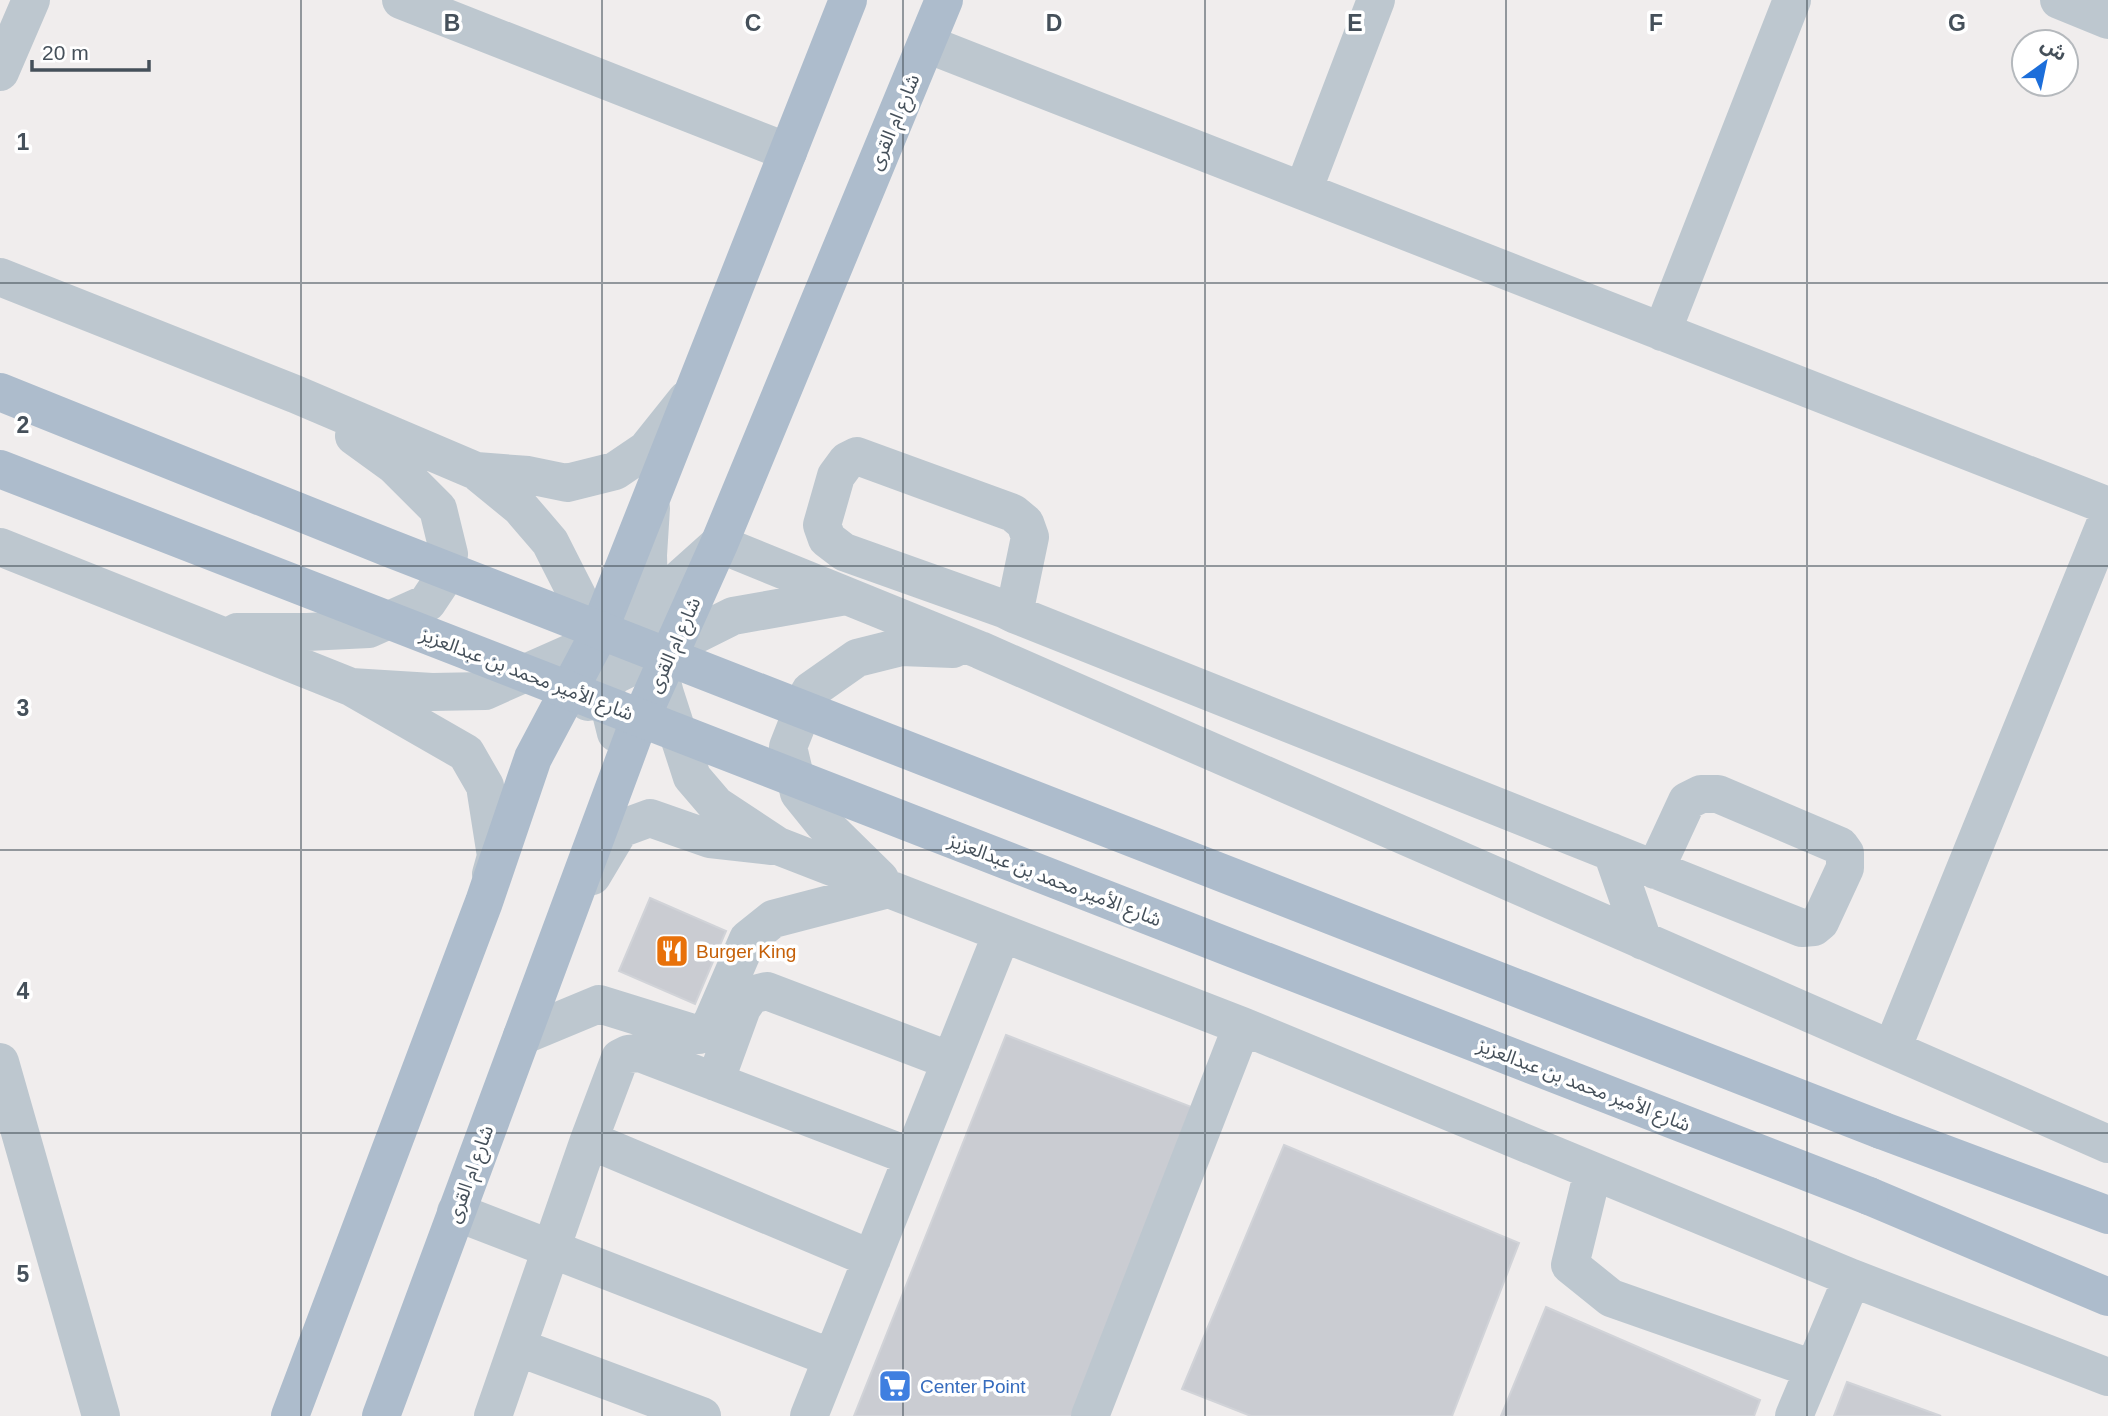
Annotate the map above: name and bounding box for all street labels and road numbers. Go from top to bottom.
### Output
street label: شارع ام القرى [864,71,927,175]
street label: شارع ام القرى [644,594,708,698]
street label: شارع الأمير محمد بن عبدالعزيز [416,623,636,727]
street label: شارع الأمير محمد بن عبدالعزيز [944,829,1164,933]
street label: شارع الأمير محمد بن عبدالعزيز [1473,1034,1693,1138]
street label: شارع ام القرى [443,1122,501,1227]

